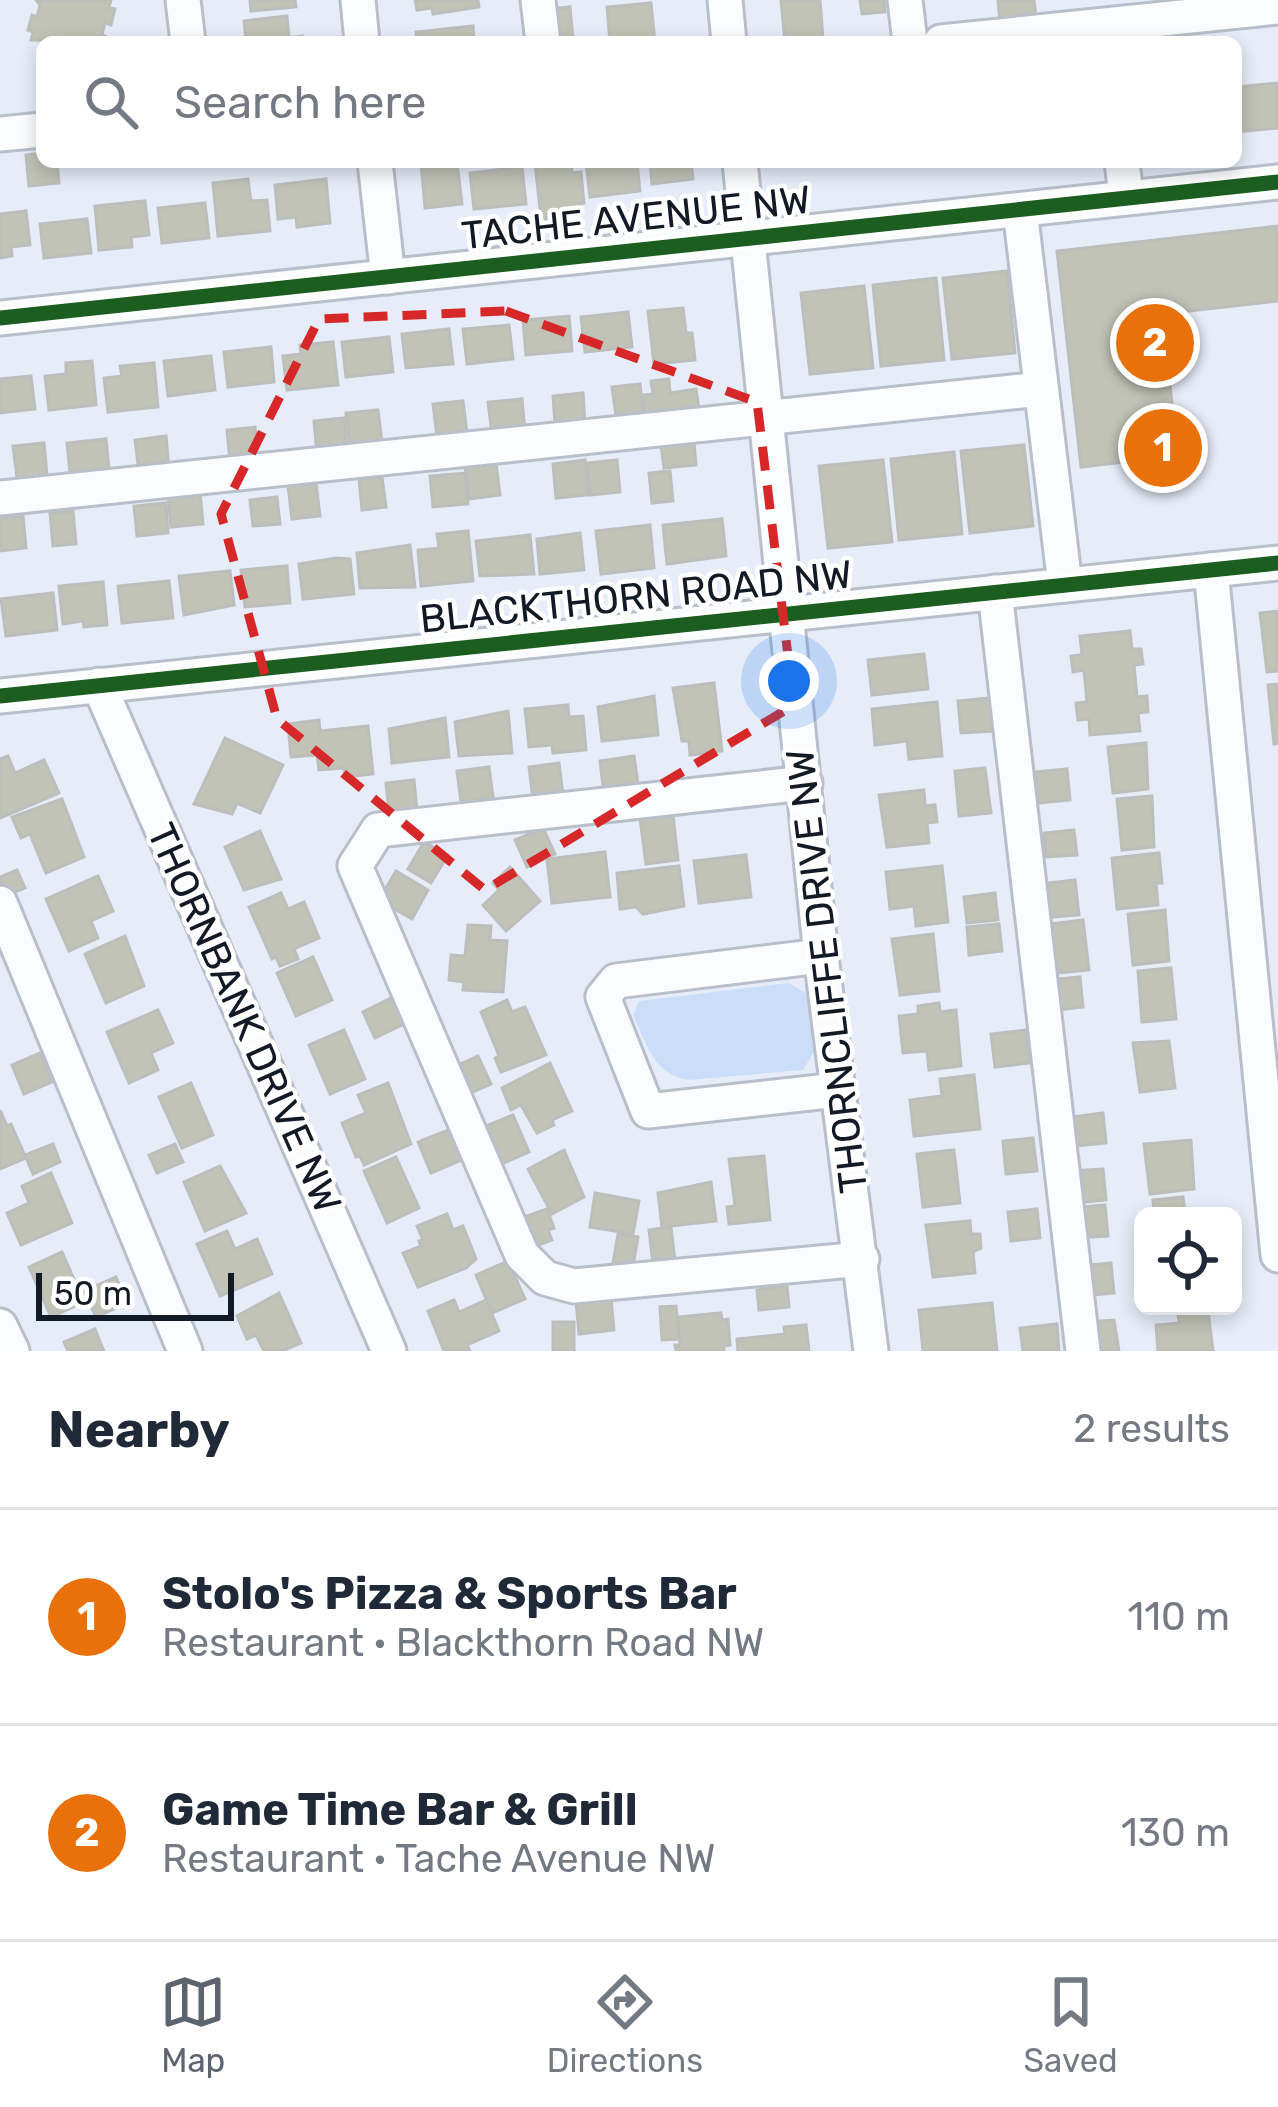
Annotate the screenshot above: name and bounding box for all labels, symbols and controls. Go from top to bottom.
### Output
search box [36,36,1242,168]
icon: search [78,69,144,135]
text: Search here [174,76,426,129]
street label: TACHE AVENUE NW [459,177,813,259]
pin: 2 [1116,298,1194,388]
pin: 1 [1124,403,1202,493]
street label: BLACKTHORN ROAD NW [418,551,854,643]
your location [759,651,819,711]
street label: THORNCLIFFE DRIVE NW [777,746,877,1196]
street label: THORNBANK DRIVE NW [137,816,351,1220]
map controls [1134,1207,1242,1315]
button: locate [1134,1207,1242,1315]
scale bar [36,1267,234,1320]
text: 50 m [54,1274,132,1313]
text: Nearby [48,1399,230,1460]
text: 2 results [1073,1406,1230,1452]
text: Stolo's Pizza & Sports Bar [162,1567,737,1620]
text: 1 [77,1594,97,1640]
text: 110 m [1128,1594,1230,1640]
text: Restaurant · Blackthorn Road NW [162,1620,764,1666]
text: Game Time Bar & Grill [162,1783,638,1836]
text: 2 [74,1810,100,1856]
text: 130 m [1121,1810,1230,1856]
text: Restaurant · Tache Avenue NW [162,1836,716,1882]
tab: Map [160,1969,226,2080]
tab: Directions [547,1969,703,2080]
tab: Saved [1024,1969,1118,2080]

